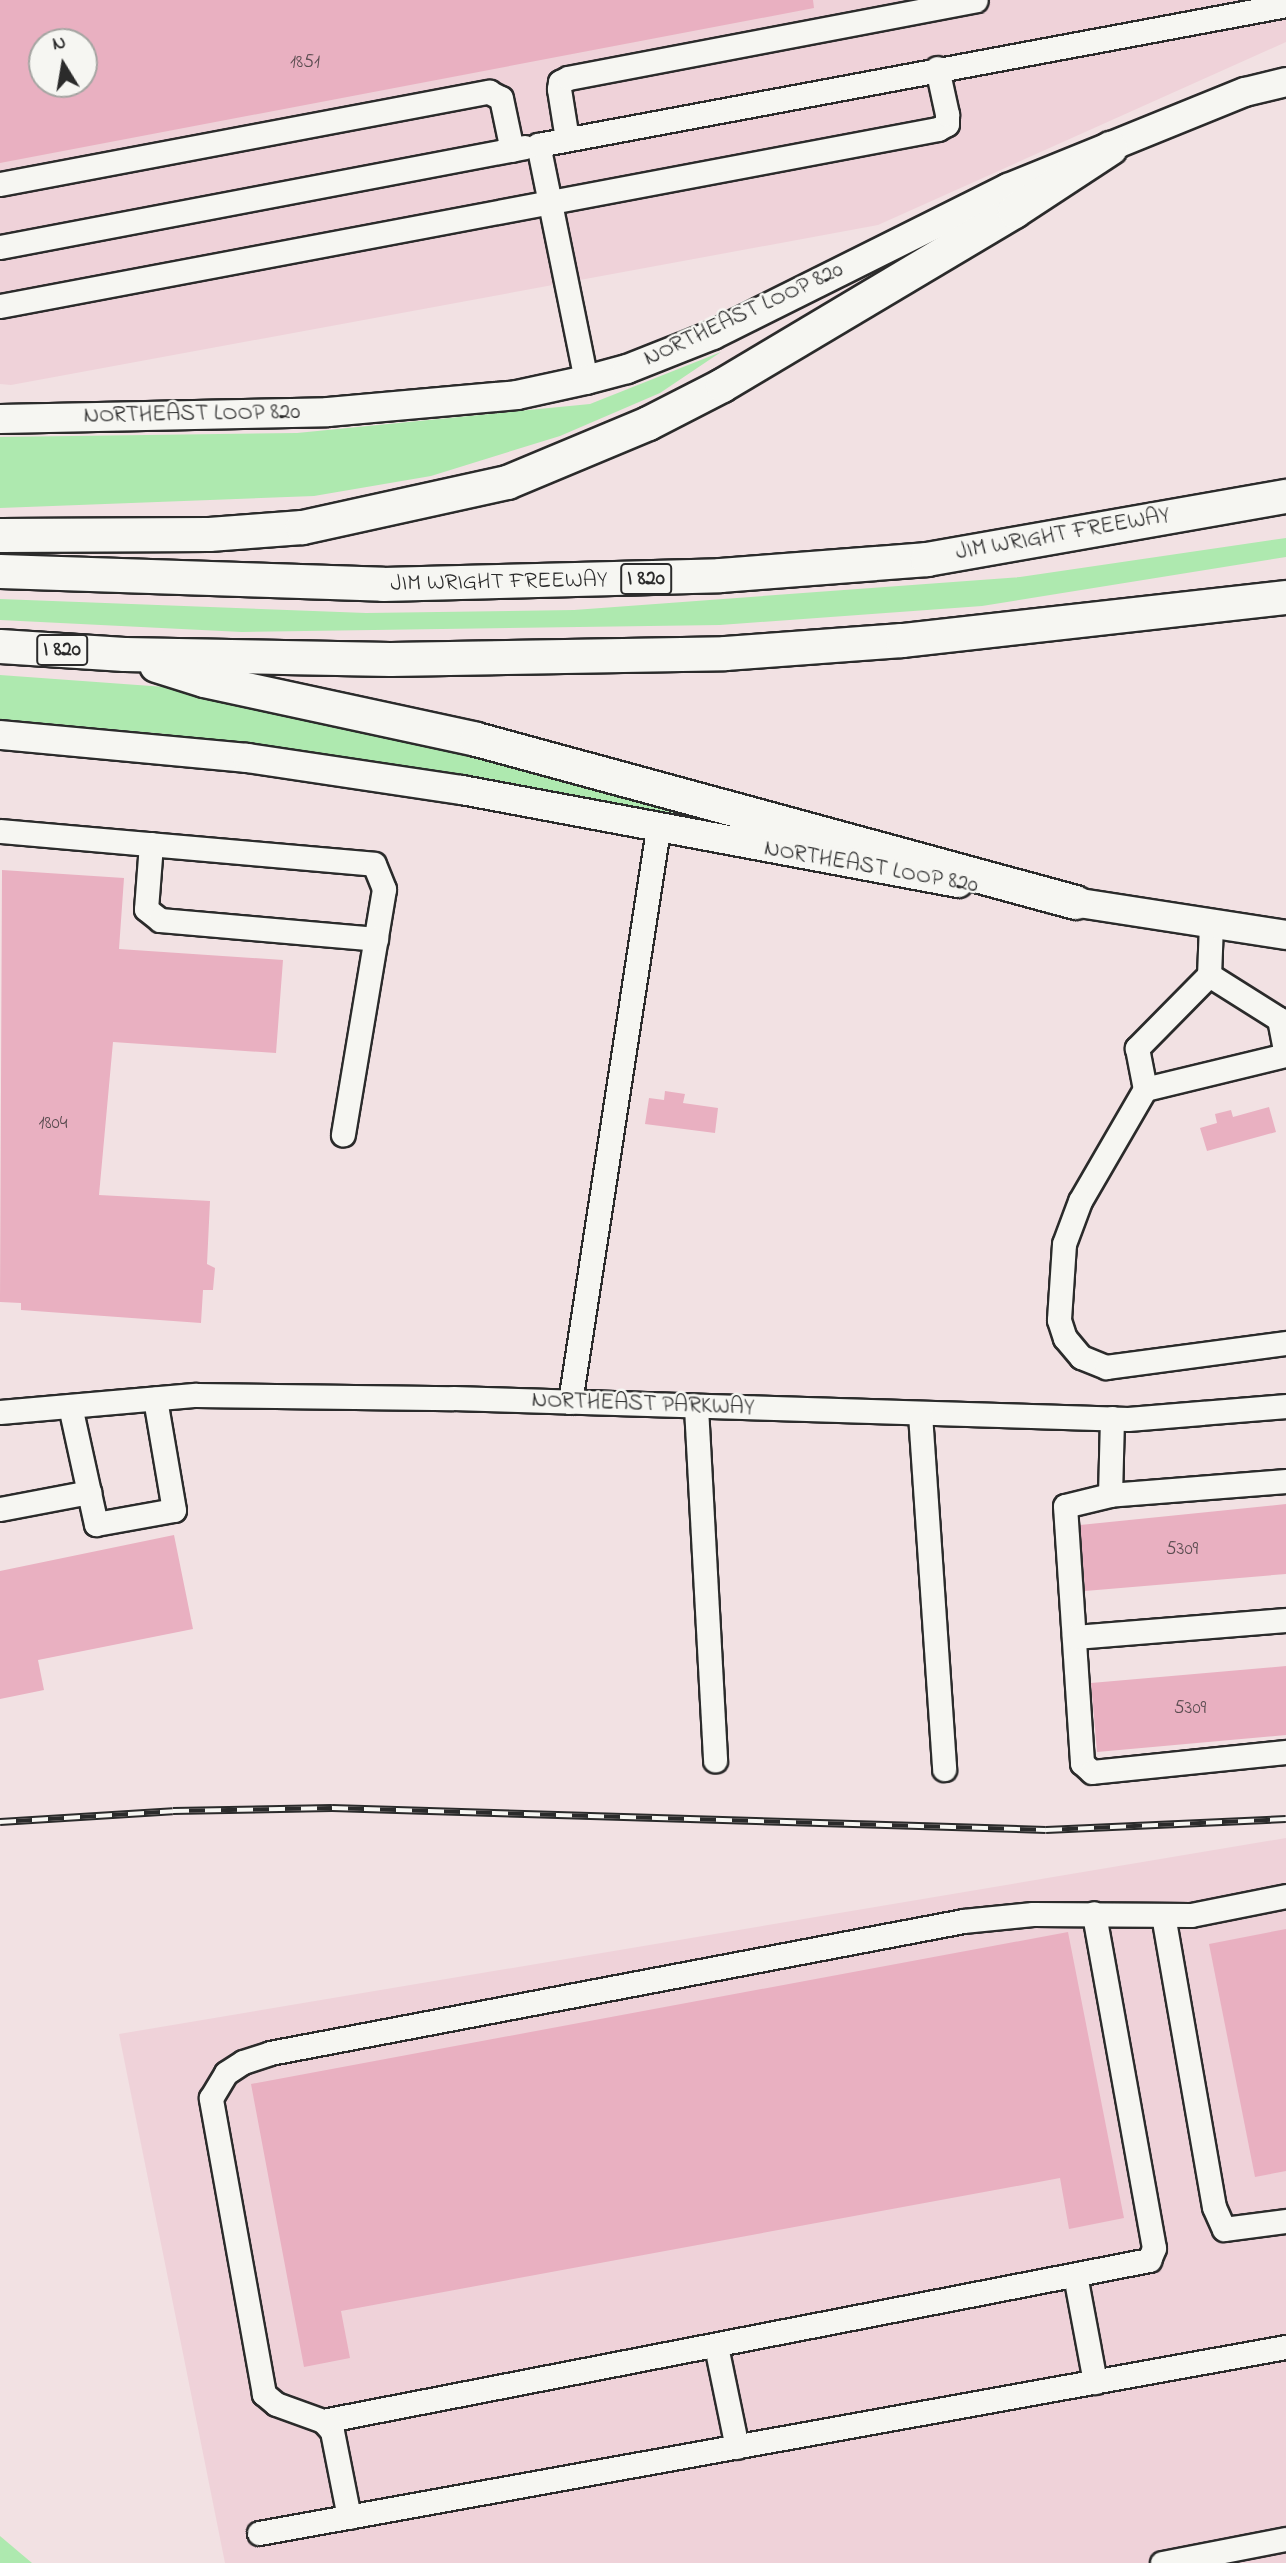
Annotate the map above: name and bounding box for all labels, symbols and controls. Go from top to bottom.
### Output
north arrow [28,28,98,98]
text: N [50,29,68,58]
house number: 1851 [290,52,320,74]
street label: NORTHEAST LOOP 820 [640,257,848,373]
street label: NORTHEAST LOOP 820 [83,399,301,431]
street label: JIM WRIGHT FREEWAY [954,503,1172,567]
road number: I 820 [620,562,672,596]
street label: JIM WRIGHT FREEWAY [390,567,608,599]
road number: I 820 [36,632,88,668]
street label: NORTHEAST LOOP 820 [762,836,980,900]
house number: 1804 [38,1113,68,1135]
street label: NORTHEAST PARKWAY [531,1387,755,1423]
house number: 5309 [1166,1539,1198,1561]
house number: 5309 [1174,1698,1206,1720]

